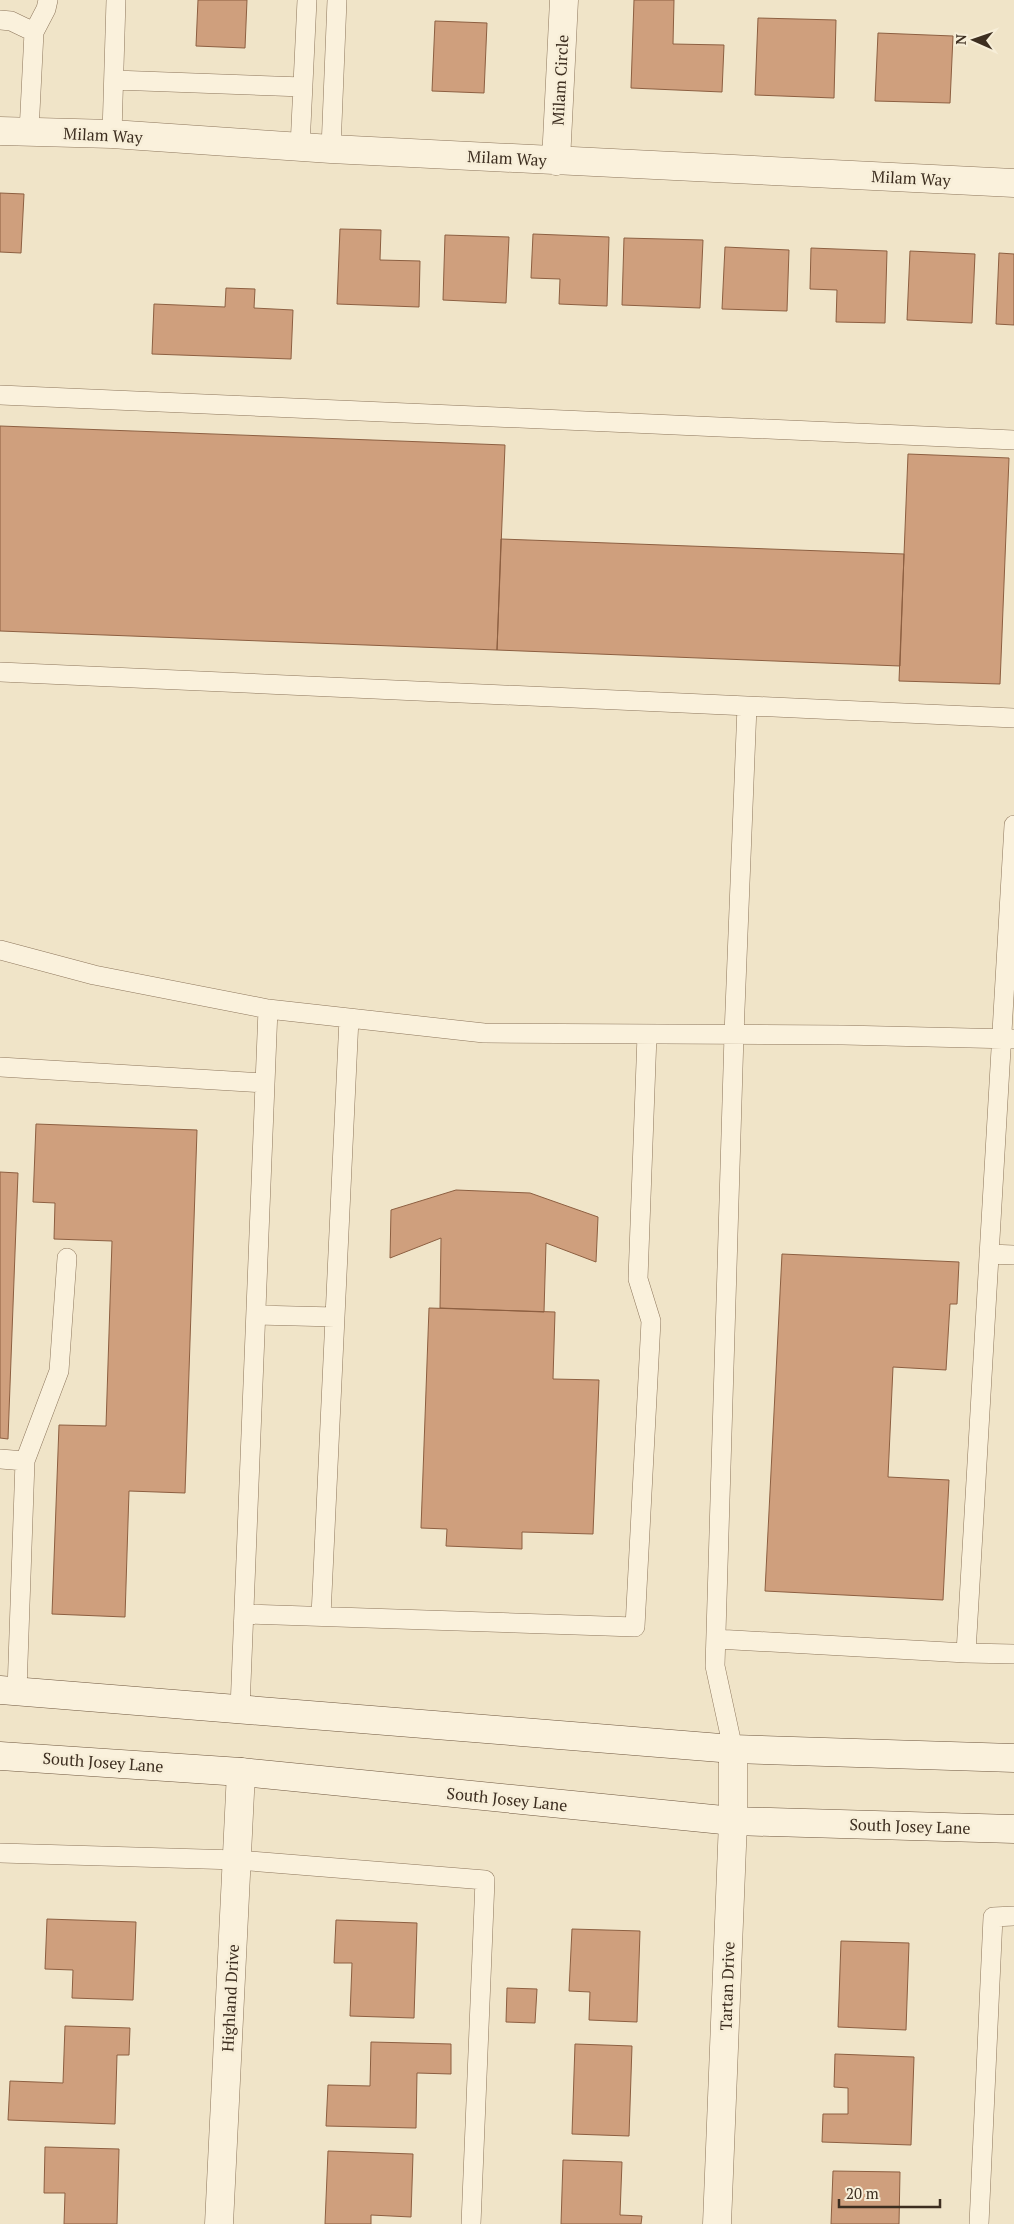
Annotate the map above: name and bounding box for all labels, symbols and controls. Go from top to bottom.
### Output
north arrow [949,15,999,65]
street label: Milam Circle [547,34,573,126]
text: N [951,34,970,45]
street label: Milam Way [63,122,144,148]
street label: Milam Way [467,145,548,171]
street label: Milam Way [871,165,952,191]
street label: South Josey Lane [42,1747,164,1777]
street label: South Josey Lane [446,1782,568,1816]
street label: South Josey Lane [849,1813,971,1839]
street label: Tartan Drive [714,1941,740,2031]
street label: Highland Drive [216,1944,244,2052]
scale bar [839,2176,940,2208]
text: 20 m [846,2183,879,2203]

